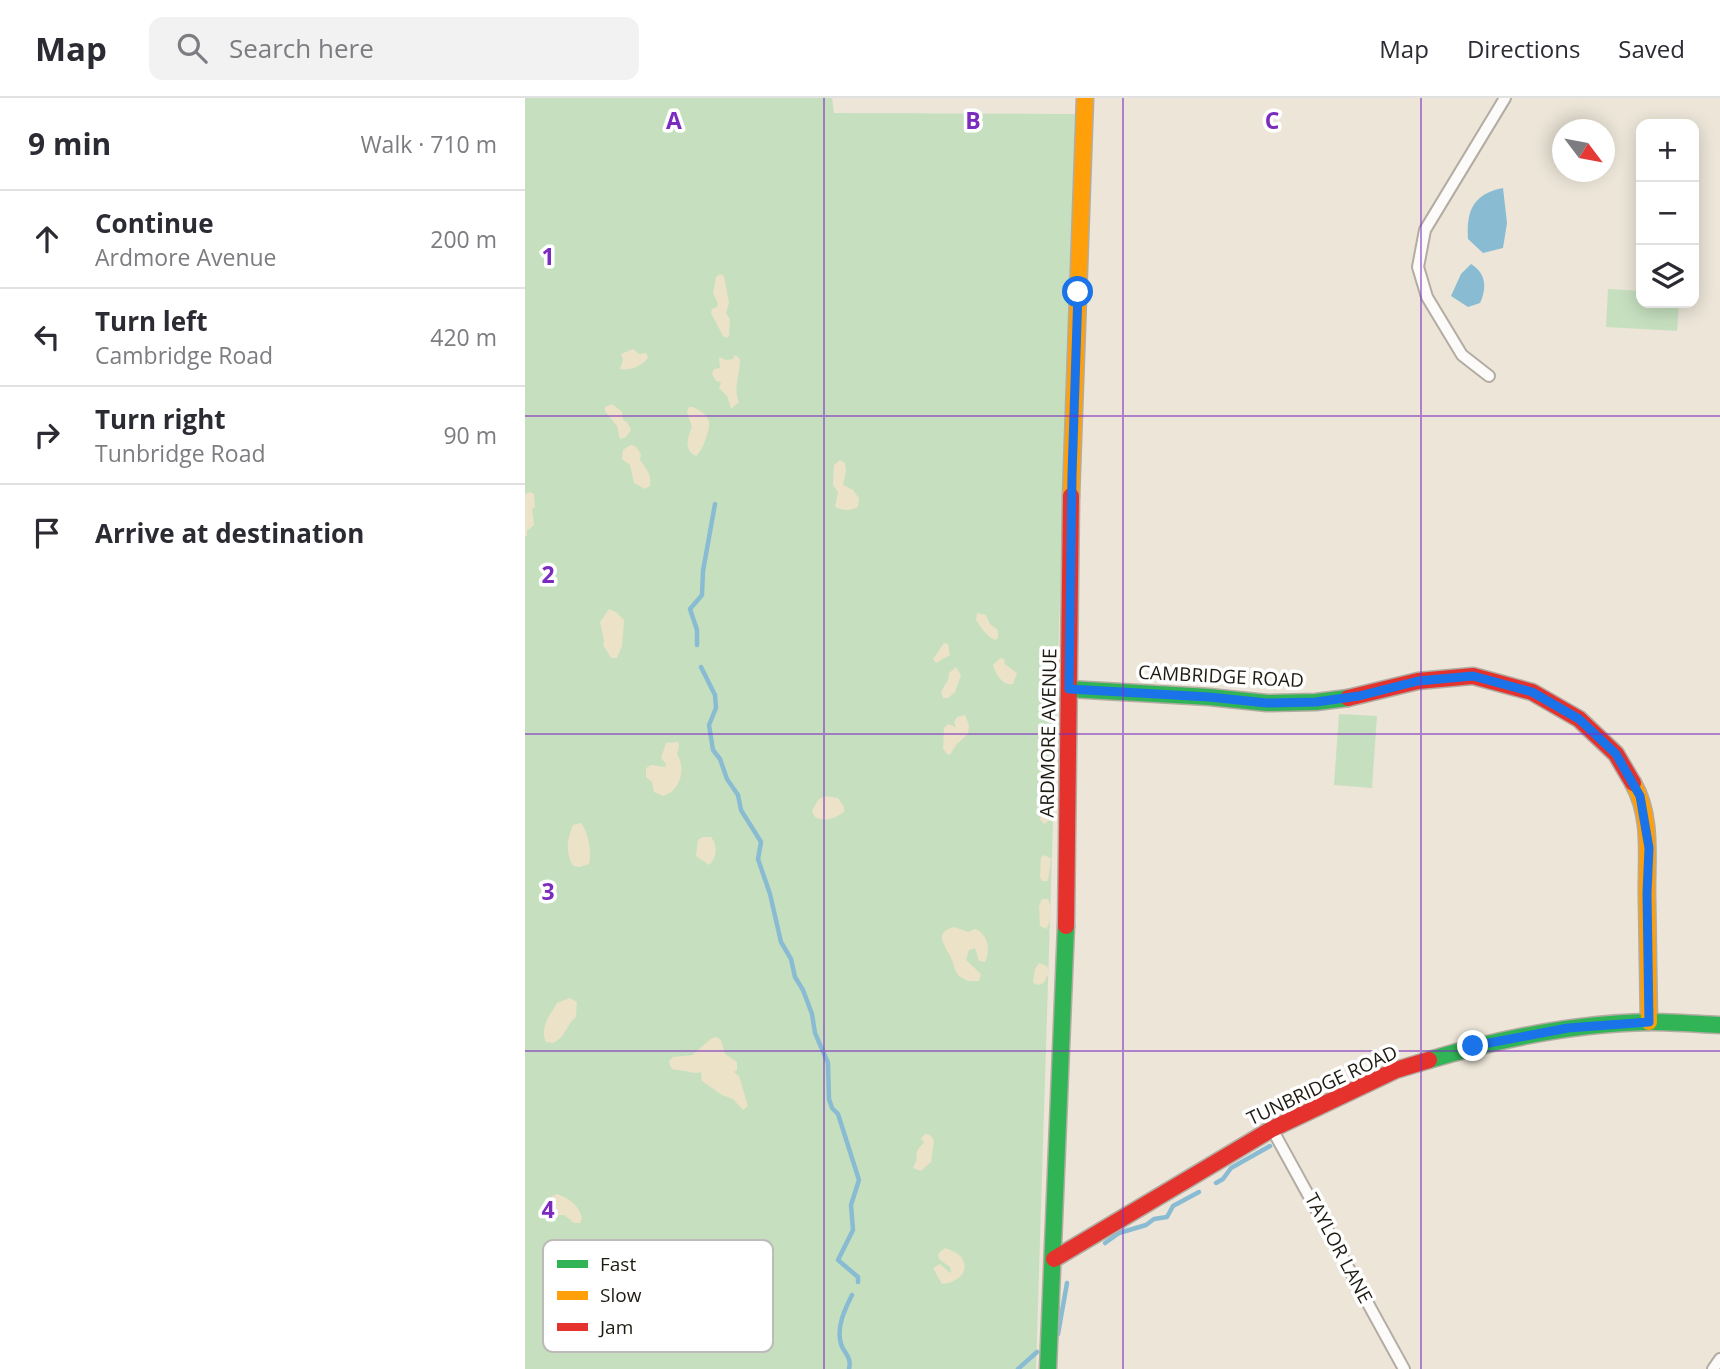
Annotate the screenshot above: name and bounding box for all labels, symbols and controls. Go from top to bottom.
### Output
search box [149,17,639,80]
text: Map [35,26,107,71]
icon: search [173,29,211,67]
text: Search here [229,30,374,66]
text: Map [1379,32,1429,65]
text: Directions [1467,32,1580,65]
text: Saved [1618,32,1685,65]
text: A [666,104,682,136]
text: B [965,104,981,136]
text: C [1265,104,1279,136]
north arrow [1552,119,1615,182]
map controls [1636,119,1699,308]
button: + [1636,119,1699,182]
text: 9 min [28,123,111,164]
text: Walk · 710 m [360,128,497,160]
button: − [1636,182,1699,245]
text: Continue [95,205,214,241]
icon: ahead [28,220,66,258]
text: 200 m [430,223,497,255]
text: 1 [541,240,555,272]
text: Ardmore Avenue [95,241,277,273]
button: layers [1636,245,1699,308]
route start [1062,276,1093,307]
text: Turn left [95,303,207,339]
icon: left [28,318,66,356]
text: 420 m [430,321,497,353]
text: Cambridge Road [95,339,273,371]
text: Turn right [95,401,226,437]
icon: right [28,416,66,454]
text: 90 m [443,419,497,451]
text: Tunbridge Road [95,437,266,469]
icon: arrive [28,514,66,552]
text: Arrive at destination [95,515,364,551]
text: 2 [541,558,555,590]
street label: ARDMORE AVENUE [1034,648,1062,818]
street label: CAMBRIDGE ROAD [1138,659,1304,693]
text: 3 [541,875,555,907]
route end [1457,1030,1488,1061]
street label: TUNBRIDGE ROAD [1242,1039,1402,1131]
street label: TAYLOR LANE [1299,1188,1379,1308]
text: 4 [541,1193,555,1225]
legend [543,1240,773,1352]
text: Fast [600,1251,636,1277]
text: Slow [600,1282,642,1308]
text: Jam [598,1314,633,1340]

